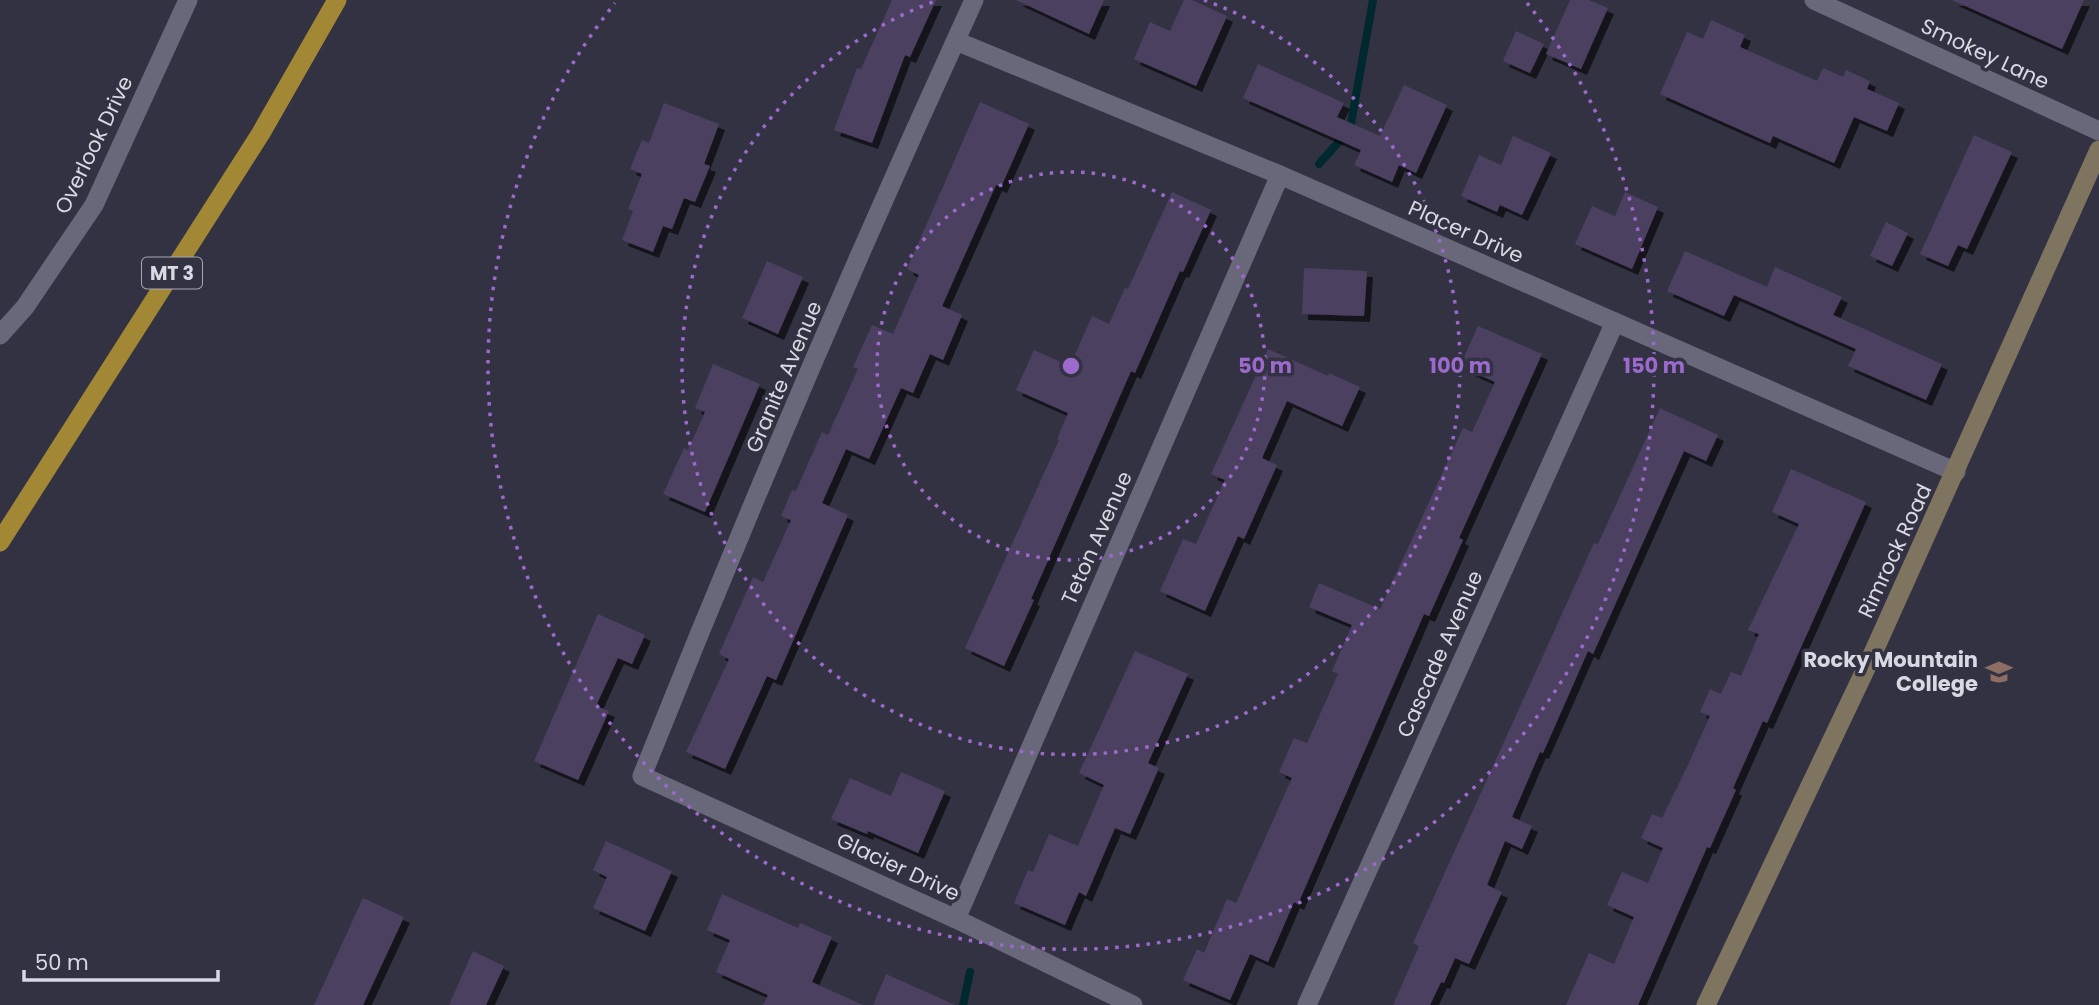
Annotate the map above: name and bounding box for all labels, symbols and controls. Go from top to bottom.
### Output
street label: Smokey Lane [1916,11,2054,96]
street label: Overlook Drive [48,71,140,219]
street label: Placer Drive [1404,193,1528,270]
road number: MT 3 [142,258,202,288]
street label: Granite Avenue [739,297,829,457]
text: 50 m [1238,351,1292,380]
text: 100 m [1429,351,1491,380]
text: 150 m [1623,351,1685,380]
centre of rings [1059,354,1083,378]
street label: Teton Avenue [1054,466,1139,609]
street label: Rimrock Road [1851,479,1938,622]
street label: Cascade Avenue [1390,566,1489,742]
place label: Rocky Mountain College [1803,645,1978,698]
school or university icon: Rocky Mountain College [1984,657,2014,687]
street label: Glacier Drive [832,825,964,908]
scale bar [24,939,219,983]
text: 50 m [35,948,89,977]

